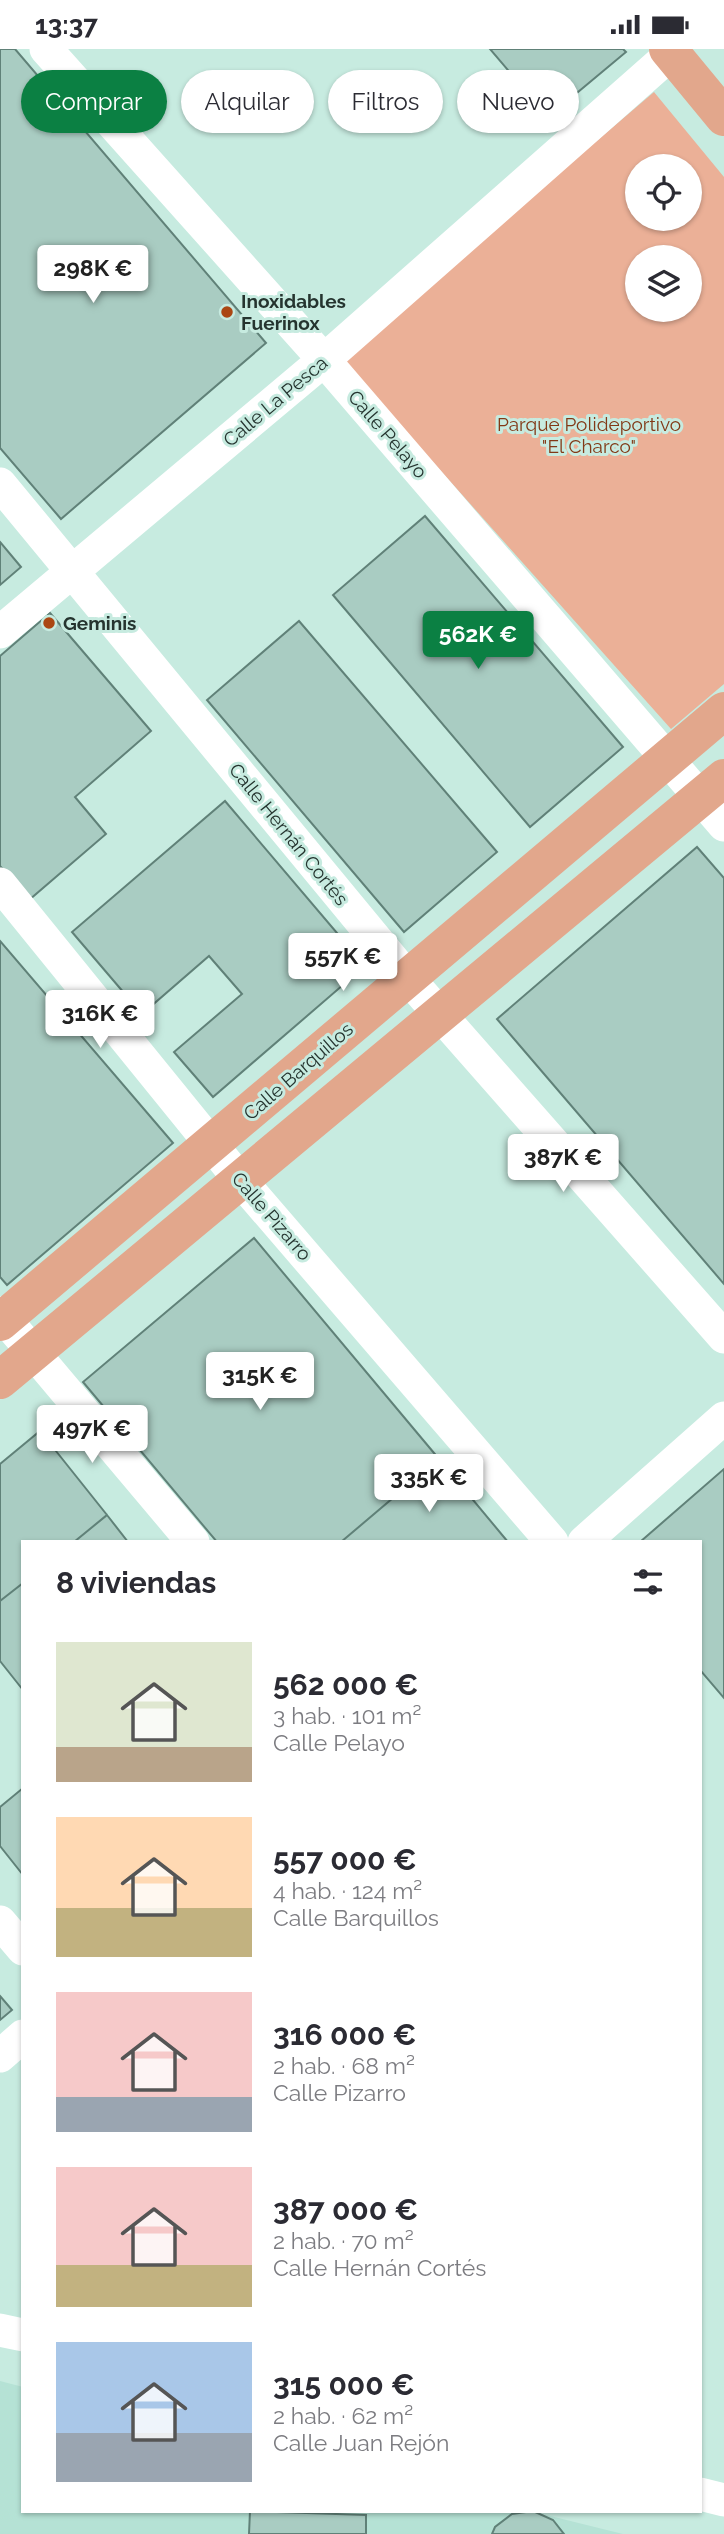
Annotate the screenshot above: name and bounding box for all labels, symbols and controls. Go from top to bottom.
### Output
text: 13:37 [35,10,98,40]
chip: Comprar [21,70,167,133]
chip: Alquilar [181,70,314,133]
chip: Filtros [328,70,443,133]
chip: Nuevo [457,70,579,133]
map controls [625,154,702,322]
button: locate [625,154,702,231]
pin: 298K € [36,245,150,305]
button: layers [625,245,702,322]
text: 298K € [53,254,133,281]
place label: Inoxidables Fuerinox [241,290,346,334]
marker: Inoxidables Fuerinox [219,304,235,320]
street label: Calle La Pesca [219,351,331,451]
street label: Calle Pelayo [344,386,432,482]
park label: Parque Polideportivo "El Charco" [497,413,681,457]
pin: 562K € [421,611,535,671]
place label: Geminis [63,612,136,634]
marker: Geminis [41,615,57,631]
text: 562K € [439,620,517,647]
street label: Calle Hernán Cortés [225,759,353,909]
pin: 557K € [286,933,400,993]
text: 557K € [304,942,382,969]
pin: 316K € [43,991,157,1050]
text: 316K € [61,999,139,1026]
street label: Calle Barquillos [239,1018,357,1124]
pin: 387K € [506,1135,620,1194]
text: 387K € [524,1143,602,1170]
street label: Calle Pizarro [228,1167,316,1265]
pin: 315K € [203,1353,317,1412]
text: 315K € [222,1361,298,1388]
pin: 497K € [35,1405,149,1465]
text: 497K € [53,1414,131,1441]
pin: 335K € [372,1455,486,1514]
text: 335K € [390,1463,468,1490]
icon: filters [629,1563,667,1601]
text: 8 viviendas [56,1565,216,1600]
text: 562 000 € [273,1667,418,1702]
icon: home [112,1670,196,1754]
text: 3 hab. · 101 m² [273,1702,421,1729]
text: Calle Pelayo [273,1729,405,1756]
text: 557 000 € [273,1842,417,1877]
icon: home [112,1845,196,1929]
text: 4 hab. · 124 m² [273,1877,422,1904]
text: Calle Barquillos [273,1904,439,1931]
text: 316 000 € [273,2017,416,2052]
icon: home [112,2020,196,2104]
text: 2 hab. · 68 m² [273,2052,415,2079]
text: Calle Pizarro [273,2079,406,2106]
text: 387 000 € [273,2192,418,2227]
icon: home [112,2195,196,2279]
text: 2 hab. · 70 m² [273,2227,414,2254]
text: Calle Hernán Cortés [273,2254,486,2281]
text: 315 000 € [273,2367,415,2402]
icon: home [112,2370,196,2454]
text: 2 hab. · 62 m² [273,2402,413,2429]
text: Calle Juan Rejón [273,2429,449,2456]

